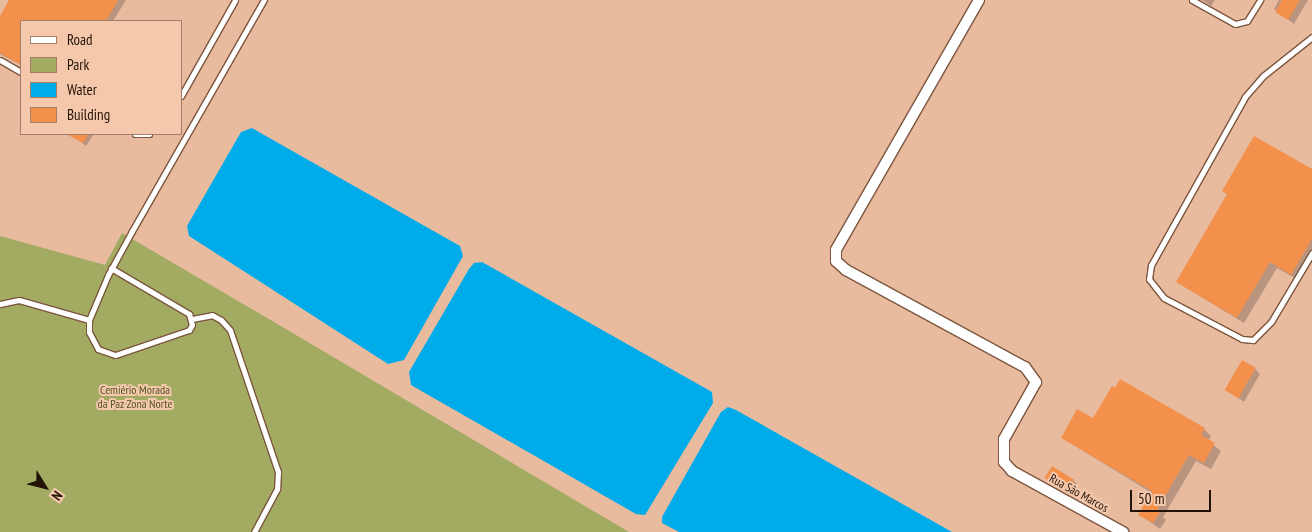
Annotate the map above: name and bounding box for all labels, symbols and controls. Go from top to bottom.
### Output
legend [20,20,182,135]
text: Road [67,30,93,49]
text: Park [67,55,89,74]
text: Water [67,80,97,99]
text: Building [67,105,110,124]
park label: Cemiério Morada da Paz Zona Norte [97,383,173,411]
north arrow [20,462,70,512]
street label: Rua São Marcos [1047,471,1111,515]
scale bar [1132,480,1213,512]
text: N [48,487,67,504]
text: 50 m [1138,489,1164,508]

